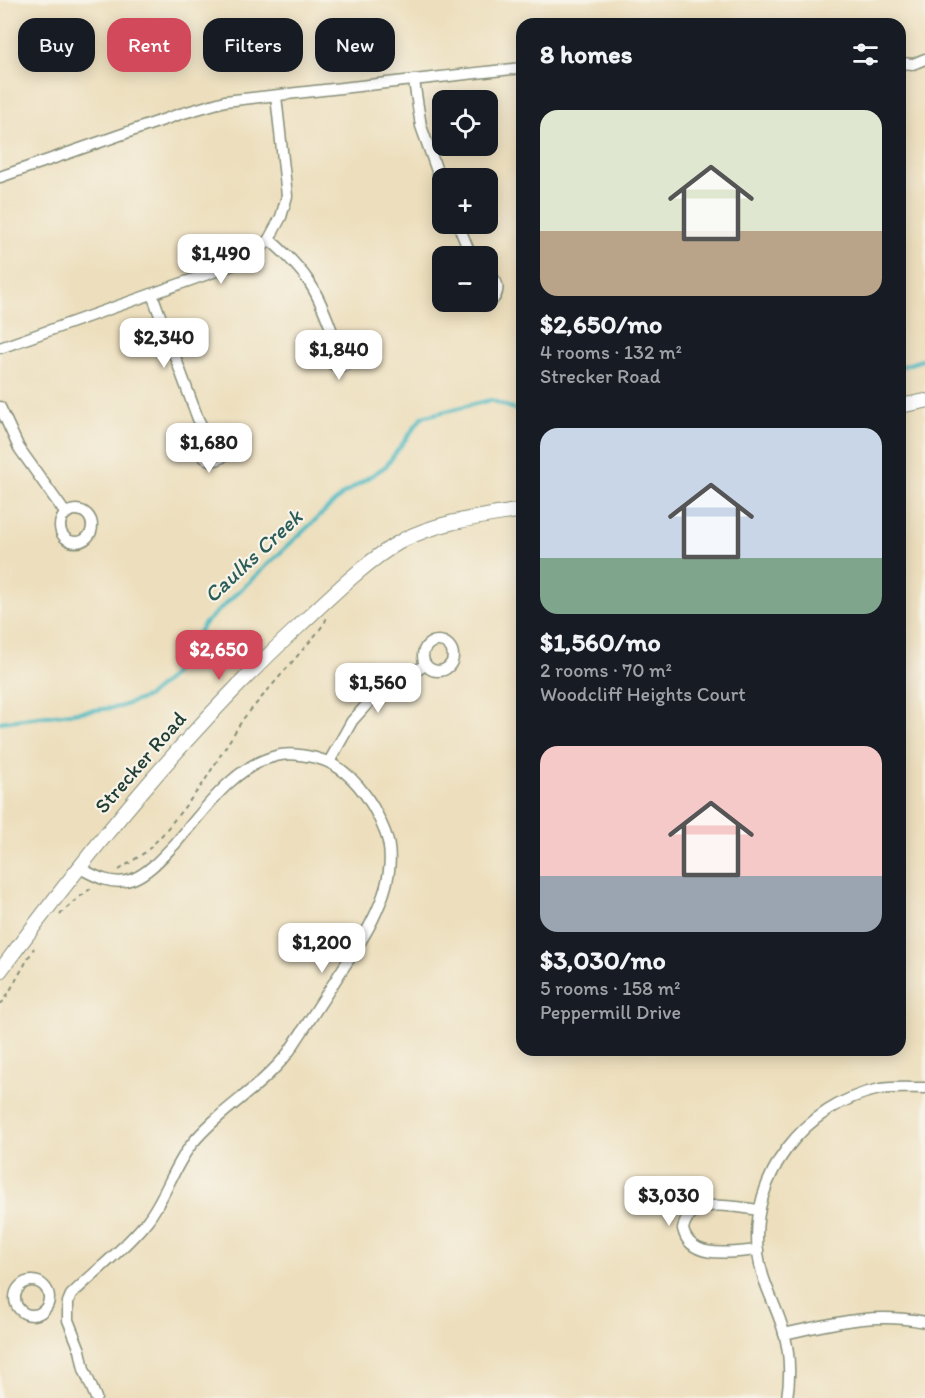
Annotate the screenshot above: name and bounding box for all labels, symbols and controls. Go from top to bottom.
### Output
chip: Buy [18,18,95,72]
chip: Rent [107,18,191,72]
chip: Filters [203,18,303,72]
chip: New [315,18,395,72]
text: 8 homes [540,38,632,70]
icon: filters [849,38,882,71]
map controls [432,90,498,312]
button: locate [432,90,498,156]
icon: home [657,149,765,257]
button: + [432,168,498,234]
pin: $1,490 [172,234,270,285]
text: $1,490 [192,241,250,265]
button: − [432,246,498,312]
text: $2,650/mo [540,308,662,340]
pin: $2,340 [115,318,213,369]
text: $2,340 [134,325,194,349]
pin: $1,840 [290,330,388,381]
text: $1,840 [309,337,369,361]
text: 4 rooms · 132 m² [540,340,682,364]
text: Strecker Road [540,364,661,388]
pin: $1,680 [160,423,258,474]
text: $1,680 [180,430,238,454]
icon: home [657,467,765,575]
water label: Caulks Creek [198,502,309,608]
text: $1,560/mo [540,626,661,658]
pin: $2,650 [170,630,268,681]
text: $2,650 [190,637,248,661]
text: 2 rooms · 70 m² [540,658,672,682]
pin: $1,560 [329,663,427,714]
text: $1,560 [349,670,407,694]
text: Woodcliff Heights Court [540,682,746,706]
street label: Strecker Road [89,706,191,818]
icon: home [657,785,765,893]
pin: $1,200 [273,923,371,974]
text: $1,200 [292,930,352,954]
text: $3,030/mo [540,944,666,976]
text: 5 rooms · 158 m² [540,976,681,1000]
text: Peppermill Drive [540,1000,681,1024]
pin: $3,030 [620,1176,718,1227]
text: $3,030 [638,1183,700,1207]

